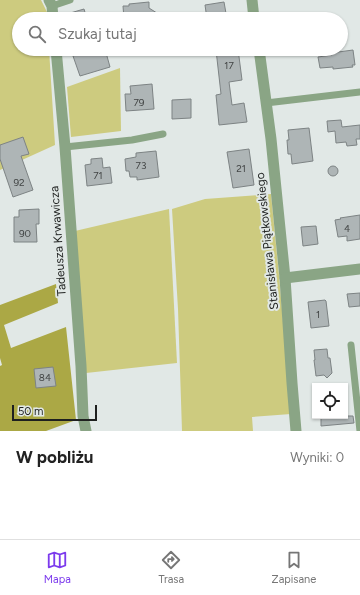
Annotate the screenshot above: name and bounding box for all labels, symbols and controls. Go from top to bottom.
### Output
search box [12,12,348,56]
icon: search [26,23,48,45]
text: Szukaj tutaj [58,25,137,43]
house number: 17 [224,59,234,72]
house number: 79 [133,96,145,109]
house number: 73 [136,159,146,172]
house number: 21 [236,162,246,175]
house number: 71 [93,169,103,182]
street label: Stanisława Piątkowskiego [253,172,281,310]
house number: 92 [13,176,25,189]
street label: Tadeusza Krwawicza [47,186,69,296]
house number: 4 [344,222,350,235]
house number: 90 [19,227,31,240]
house number: 1 [316,308,320,321]
house number: 84 [39,371,51,384]
map controls [312,383,348,419]
button: locate [312,383,348,419]
scale bar [12,403,97,422]
text: 50 m [18,405,43,418]
text: W pobliżu [16,447,93,467]
text: Wyniki: 0 [290,450,344,465]
tab: Mapa [44,549,71,586]
tab: Trasa [158,549,184,586]
tab: Zapisane [272,549,316,586]

